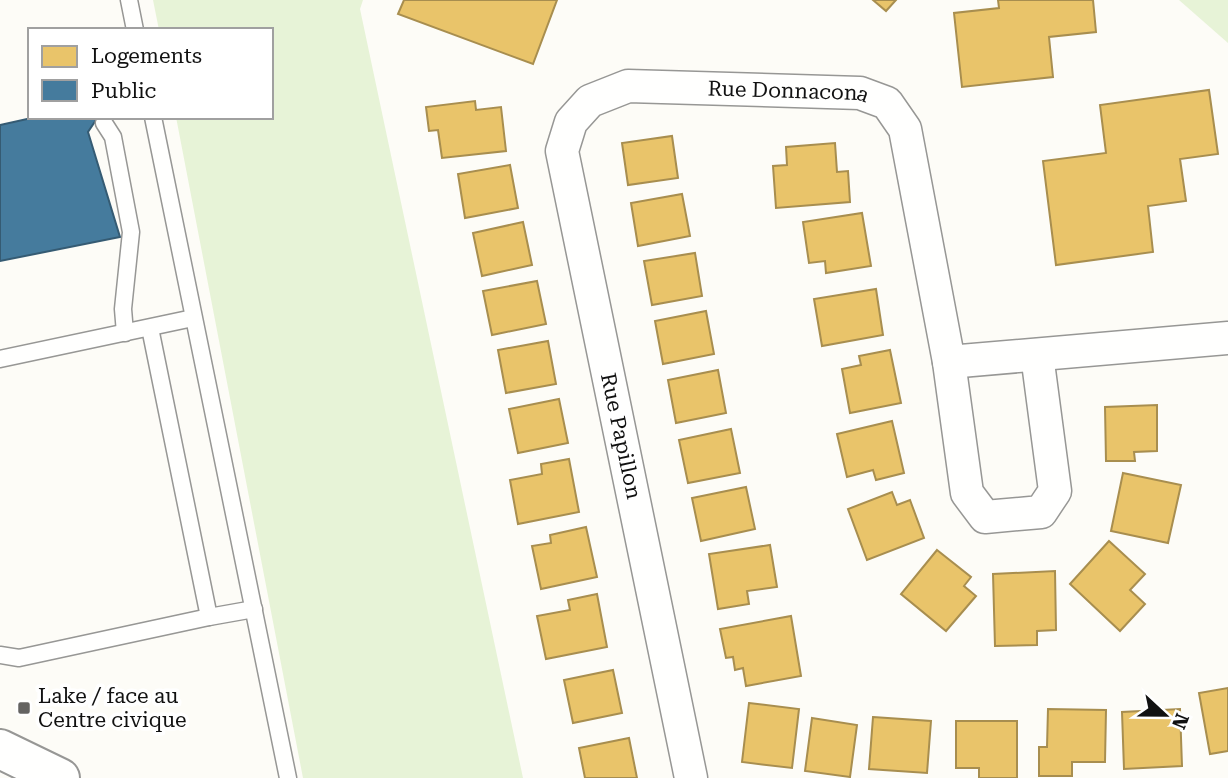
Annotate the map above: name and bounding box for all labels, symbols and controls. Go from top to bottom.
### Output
legend [28,28,273,119]
text: Logements [91,44,202,68]
street label: Rue Donnacona [707,76,873,108]
text: Public [91,79,157,103]
street label: Rue Papillon [596,371,646,502]
north arrow [1130,680,1200,750]
place label: Lake / face au Centre civique [38,684,187,732]
marker: Lake / face au Centre civique [16,700,32,716]
text: N [1167,710,1194,733]

